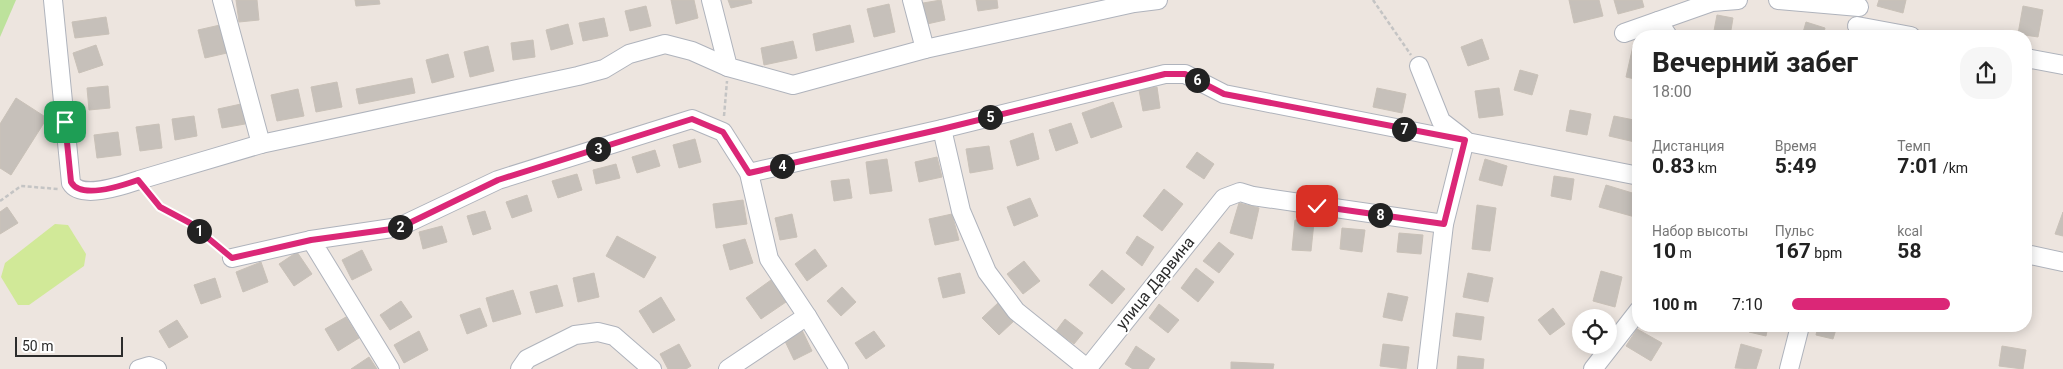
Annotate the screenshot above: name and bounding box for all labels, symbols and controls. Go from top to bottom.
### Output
text: Вечерний забег [1652,46,1858,79]
button: share [1960,47,2012,99]
pin: 6 [1184,68,1210,92]
text: 6 [1193,72,1202,88]
text: 18:00 [1652,82,1692,101]
pin [44,101,86,143]
pin: 5 [978,104,1002,130]
icon: arrive [51,108,79,136]
text: 5 [986,109,995,125]
pin: 7 [1392,116,1416,142]
text: 7 [1400,121,1409,137]
pin: 3 [586,136,610,162]
text: Дистанция [1652,138,1724,154]
text: Время [1775,138,1817,154]
text: Темп [1897,138,1931,154]
text: 3 [594,141,603,157]
pin: 4 [770,154,794,178]
text: 0.83 [1652,154,1694,178]
text: 5:49 [1775,154,1817,178]
text: 7:01 [1897,154,1939,178]
text: 4 [778,158,787,174]
text: km [1694,160,1717,176]
text: /km [1939,160,1968,176]
pin [1296,185,1338,227]
icon: check [1303,192,1331,220]
pin: 8 [1368,202,1392,228]
text: 8 [1376,207,1385,223]
pin: 2 [388,214,412,240]
pin: 1 [186,218,212,244]
text: 2 [396,219,405,235]
text: 1 [195,223,204,239]
text: Набор высоты [1652,223,1748,239]
text: Пульс [1775,223,1814,239]
text: kcal [1897,223,1923,239]
street label: улица Дарвина [1112,233,1198,333]
text: 10 [1652,239,1676,263]
text: 167 [1775,239,1811,263]
text: 58 [1897,239,1921,263]
text: m [1676,245,1692,261]
text: bpm [1811,245,1842,261]
text: 100 m [1652,295,1697,314]
text: 7:10 [1732,295,1763,314]
map controls [1572,309,1617,354]
button: locate [1572,309,1617,354]
scale bar [15,334,122,357]
text: 50 m [22,338,54,354]

